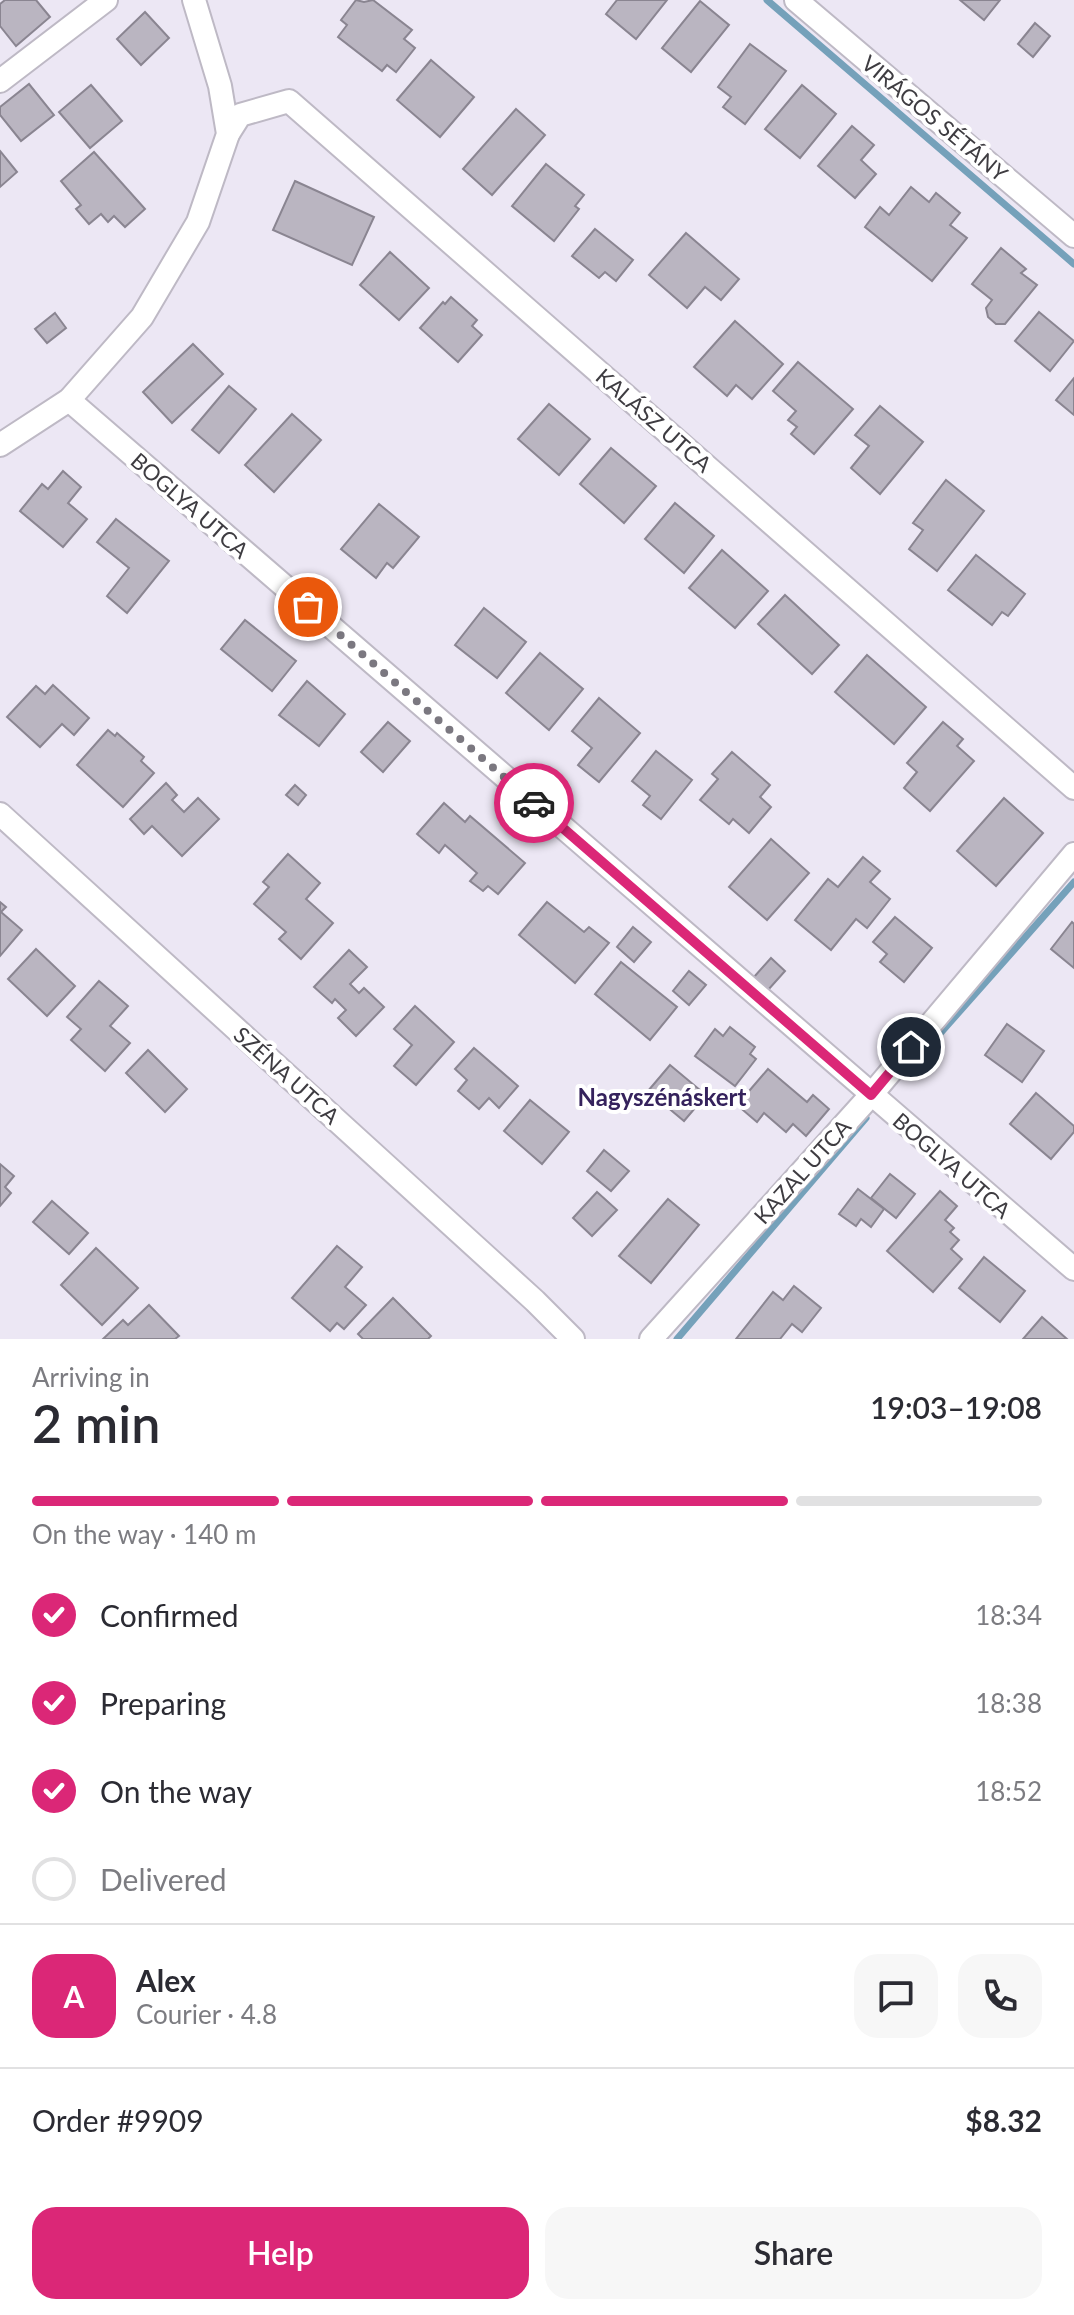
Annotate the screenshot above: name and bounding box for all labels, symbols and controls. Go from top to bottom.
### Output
street label: VIRÁGOS SÉTÁNY [857,49,1014,187]
street label: KALÁSZ UTCA [591,362,717,478]
street label: BOGLYA UTCA [126,447,254,564]
pin [274,573,342,641]
icon: bag [286,585,330,629]
courier [494,763,574,843]
icon: car [512,781,556,825]
pin [877,1013,945,1081]
street label: SZÉNA UTCA [229,1021,345,1129]
icon: home [889,1025,933,1069]
district label: Nagyszénáskert [578,1082,746,1111]
street label: BOGLYA UTCA [888,1107,1016,1224]
street label: KAZAL UTCA [748,1113,856,1229]
text: Arriving in [32,1361,150,1393]
text: 19:03–19:08 [870,1389,1042,1425]
text: 2 min [32,1392,160,1454]
text: On the way · 140 m [32,1518,256,1550]
icon: check [32,1593,76,1637]
text: Confirmed [100,1597,239,1633]
text: 18:34 [975,1599,1042,1631]
icon: check [32,1681,76,1725]
text: Preparing [100,1685,226,1721]
text: 18:38 [975,1687,1042,1719]
icon: check [32,1769,76,1813]
text: On the way [100,1773,252,1809]
text: 18:52 [975,1775,1042,1807]
text: Delivered [100,1861,227,1897]
button: chat [854,1954,938,2038]
button: phone [958,1954,1042,2038]
text: Alex [136,1962,196,1998]
text: A [64,1978,84,2014]
text: Courier · 4.8 [136,1998,277,2030]
text: Order #9909 [32,2102,204,2138]
text: $8.32 [965,2102,1042,2138]
button: Help [32,2207,529,2299]
button: Share [545,2207,1042,2299]

